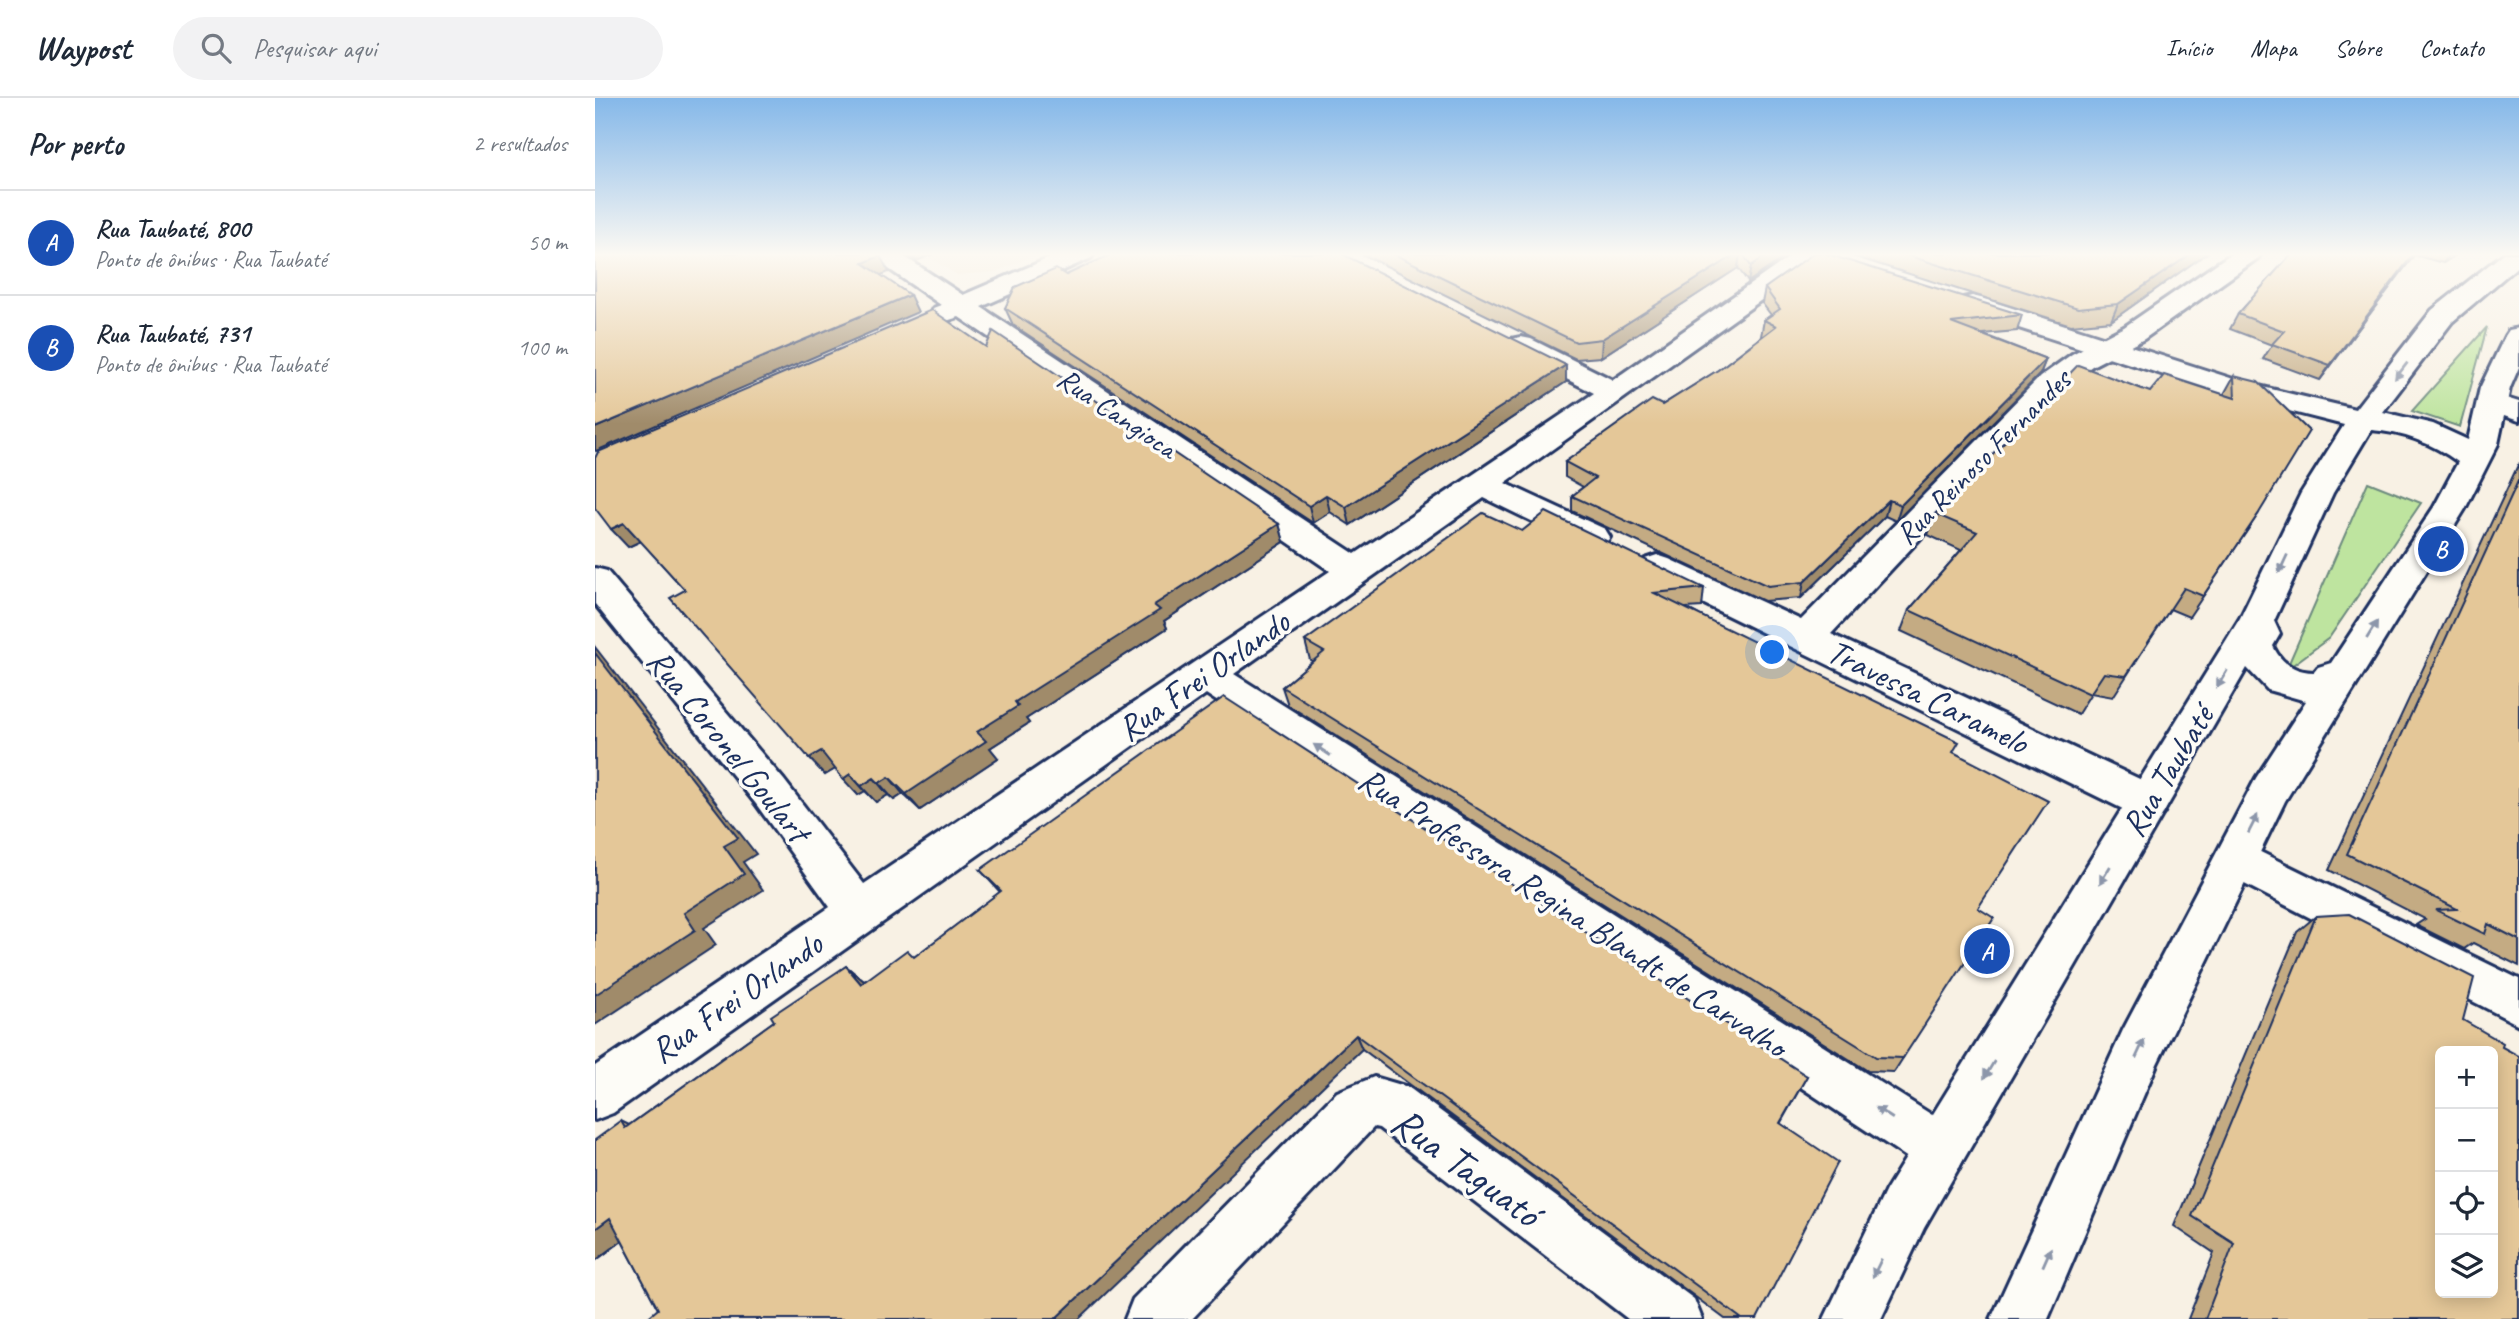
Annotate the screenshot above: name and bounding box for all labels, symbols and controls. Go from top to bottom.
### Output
search box [173,17,663,80]
text: Waypost [35,27,131,69]
icon: search [197,29,235,67]
text: Pesquisar aqui [253,32,377,65]
text: Início [2166,33,2212,63]
text: Mapa [2250,33,2297,63]
text: Sobre [2335,33,2381,63]
text: Contato [2419,33,2484,63]
text: Por perto [28,125,123,163]
text: 2 resultados [473,129,567,158]
text: Rua Taubaté, 800 [95,212,250,245]
text: A [45,228,57,257]
text: 50 m [528,228,567,257]
text: Ponto de ônibus · Rua Taubaté [95,245,327,274]
text: Rua Taubaté, 731 [95,317,250,350]
text: B [45,333,57,362]
text: 100 m [518,333,567,362]
text: Ponto de ônibus · Rua Taubaté [95,350,327,379]
street label: Rua Cangioca [1050,359,1186,468]
street label: Rua Reinoso Fernandes [1887,359,2081,553]
one-way arrow [2395,362,2409,380]
pin: B [2418,523,2464,575]
one-way arrow [2277,554,2289,574]
street label: Rua Frei Orlando [1108,599,1299,751]
one-way arrow [2366,621,2379,640]
street label: Travessa Caramelo [1820,628,2037,765]
your location [1755,635,1789,669]
street label: Rua Coronel Goulart [637,640,823,854]
one-way arrow [2215,670,2228,689]
street label: Rua Taubaté [2111,693,2227,845]
one-way arrow [1313,744,1332,757]
street label: Rua Professora Regina Blandt de Carvalho [1350,757,1799,1070]
one-way arrow [2248,814,2259,834]
one-way arrow [2099,865,2111,884]
street label: Rua Frei Orlando [641,921,832,1073]
pin: A [1964,925,2010,977]
one-way arrow [2134,1039,2146,1059]
map controls [2435,1046,2498,1298]
button: + [2435,1046,2498,1109]
one-way arrow [1983,1060,1995,1080]
street label: Rua Taguató [1381,1095,1555,1242]
one-way arrow [1875,1106,1893,1120]
button: − [2435,1109,2498,1172]
button: locate [2435,1172,2498,1235]
button: layers [2435,1235,2498,1298]
one-way arrow [2041,1247,2053,1267]
one-way arrow [1871,1258,1883,1278]

